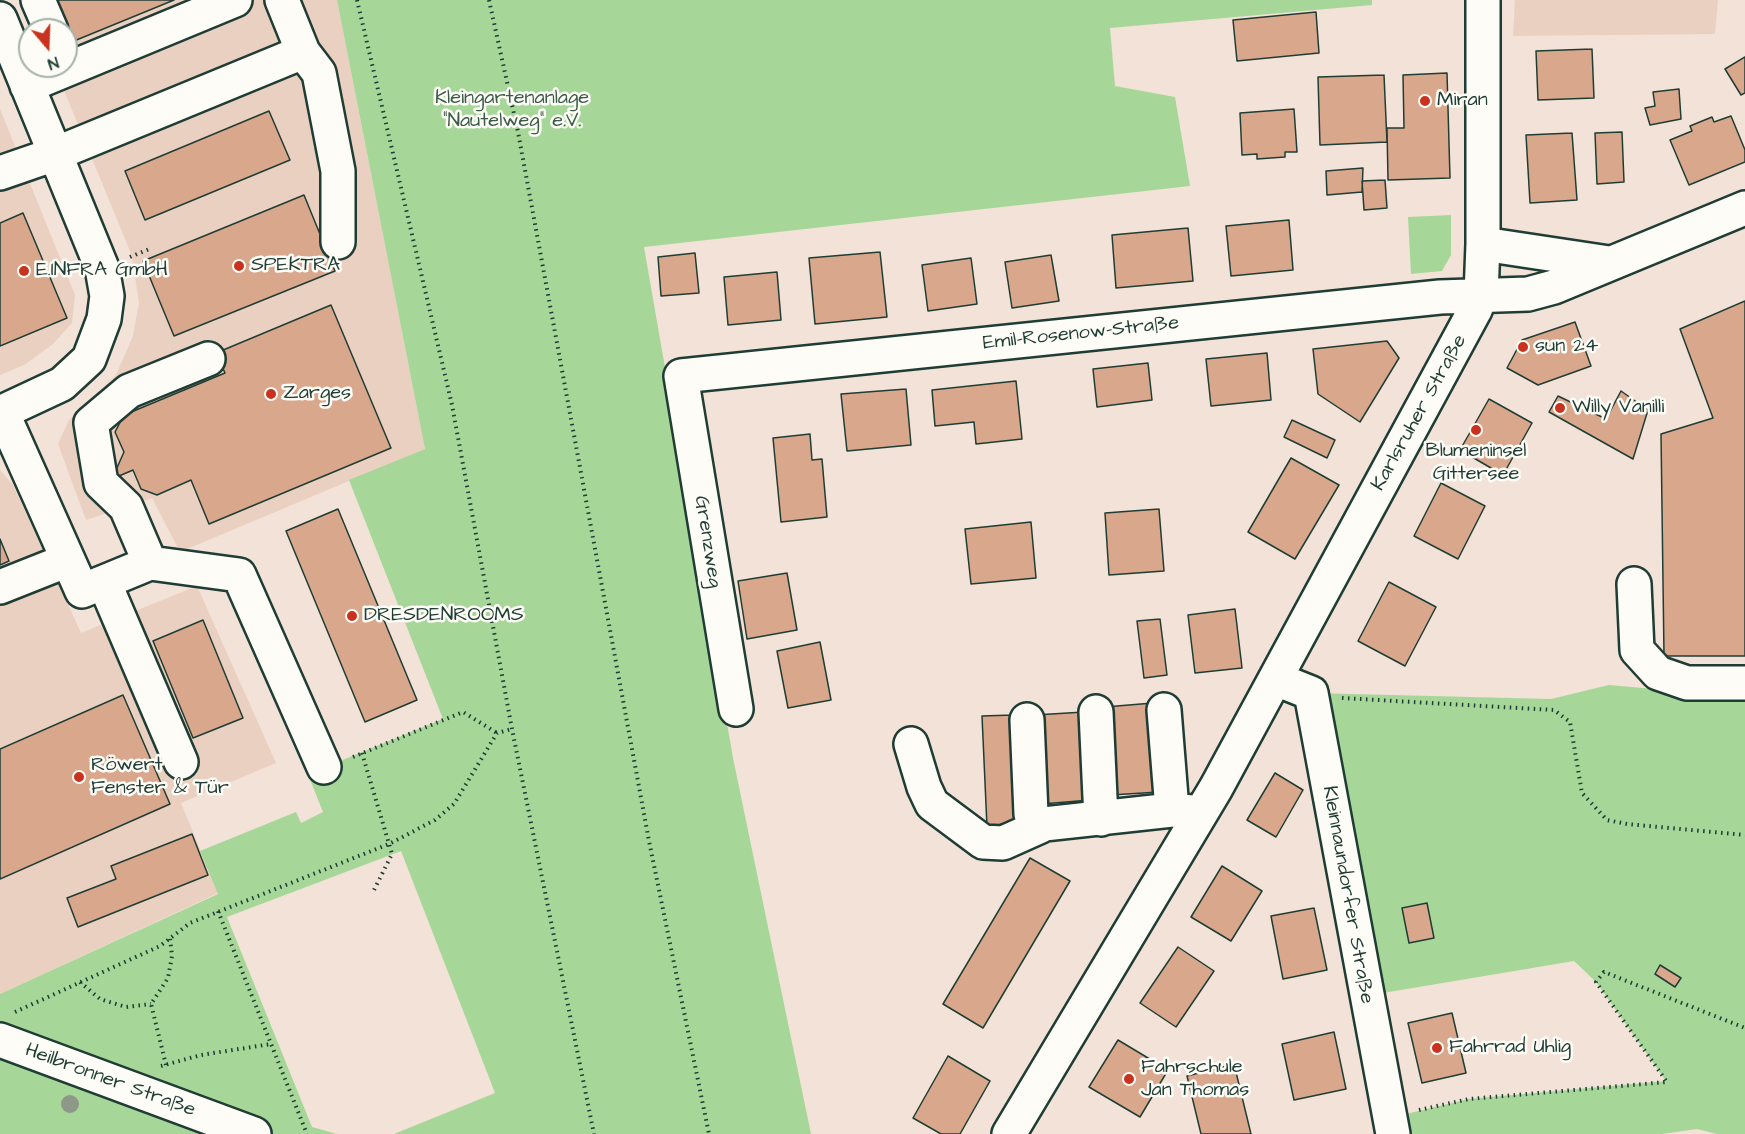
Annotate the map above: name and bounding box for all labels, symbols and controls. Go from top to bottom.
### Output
north arrow [18,18,78,78]
text: N [45,51,62,75]
park label: Kleingartenanlage "Nautelweg" e.V. [435,87,589,134]
place label: Miran [1437,89,1488,113]
marker: Miran [1418,94,1432,108]
place label: SPEKTRA [251,254,340,278]
place label: E.INFRA GmbH [36,259,168,283]
marker: SPEKTRA [232,259,246,273]
marker: E.INFRA GmbH [17,264,31,278]
street label: Emil-Rosenow-Straße [982,312,1180,356]
street label: Karlsruher Straße [1367,331,1473,495]
place label: sun 24 [1535,335,1598,359]
marker: sun 24 [1516,340,1530,354]
place label: Zarges [283,382,351,406]
marker: Zarges [264,387,278,401]
place label: Willy Vanilli [1572,396,1664,420]
marker: Willy Vanilli [1553,401,1567,415]
marker: Blumeninsel Gittersee [1469,423,1483,437]
place label: Blumeninsel Gittersee [1426,440,1526,487]
street label: Grenzweg [688,494,726,590]
place label: DRESDENROOMS [364,604,524,628]
marker: DRESDENROOMS [345,609,359,623]
place label: Röwert Fenster & Tür [91,754,229,801]
marker: Röwert Fenster & Tür [72,770,86,784]
street label: Kleinnaundorfer Straße [1316,784,1378,1006]
place label: Fahrrad Uhlig [1449,1036,1571,1060]
street label: Heilbronner Straße [21,1039,199,1123]
marker: Fahrrad Uhlig [1430,1041,1444,1055]
place label: Fahrschule Jan Thomas [1141,1056,1249,1103]
marker: Fahrschule Jan Thomas [1122,1072,1136,1086]

